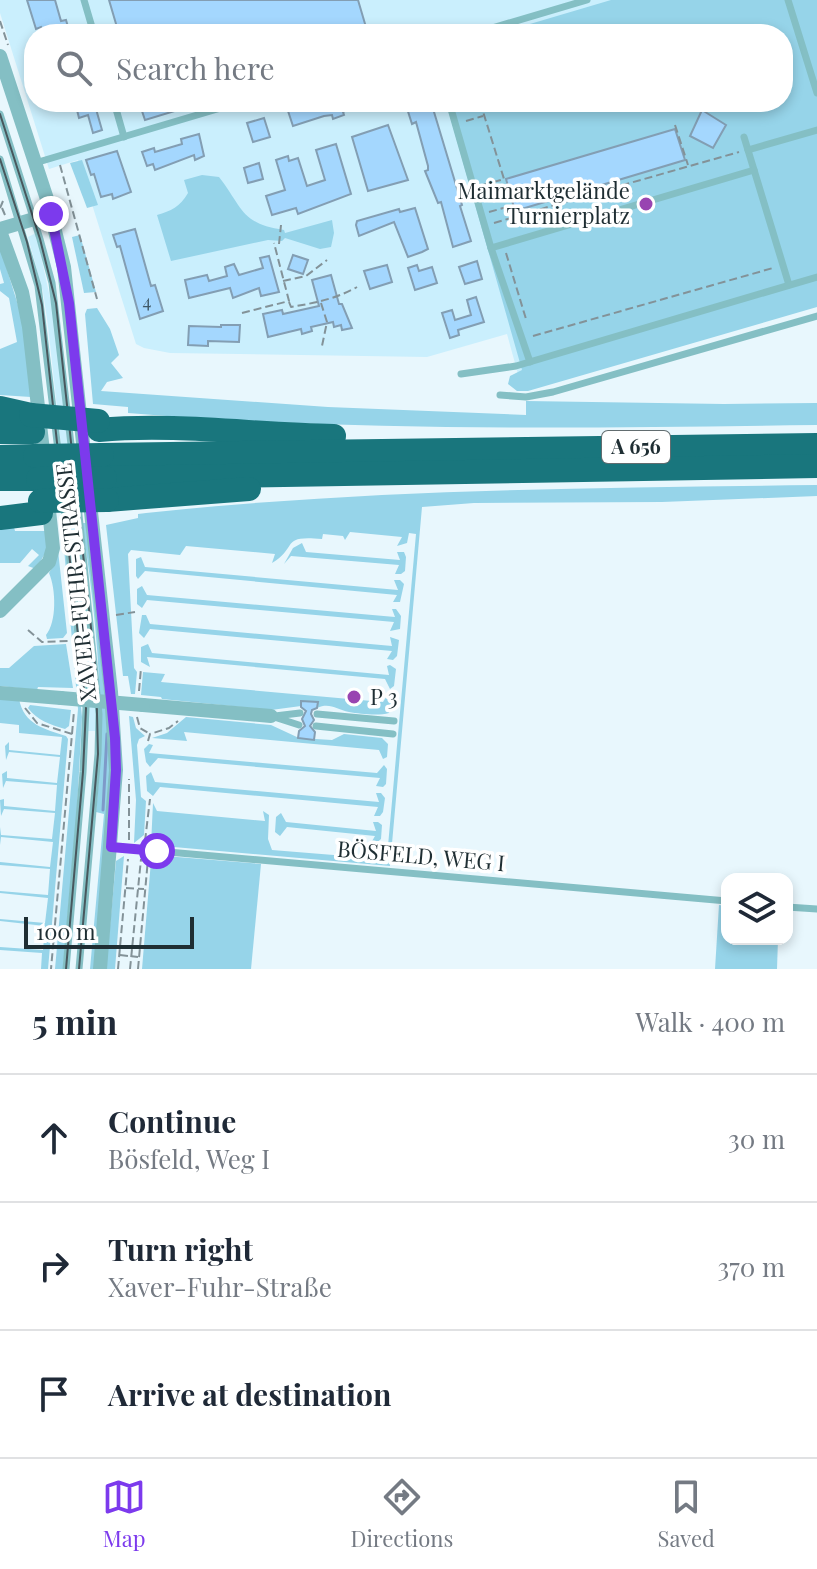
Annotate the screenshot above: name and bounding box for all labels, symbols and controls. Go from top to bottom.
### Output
search box [24,24,793,112]
icon: search [52,46,96,90]
text: Search here [116,48,275,88]
place label: Maimarktgelände Turnierplatz [457,175,630,230]
marker: Maimarktgelände Turnierplatz [637,195,655,213]
route end [33,196,69,232]
house number: 4 [143,289,152,313]
road number: A 656 [602,431,670,463]
street label: XAVER-FUHR-STRASSE [48,461,102,703]
place label: P 3 [370,681,398,711]
marker: P 3 [345,688,363,706]
route start [139,833,175,869]
street label: BÖSFELD, WEG I [336,833,506,877]
map controls [721,873,793,945]
button: layers [721,873,793,945]
scale bar [24,913,194,949]
text: 100 m [36,916,96,946]
text: 5 min [32,998,117,1044]
text: Walk · 400 m [636,1004,785,1039]
text: Continue [108,1101,236,1141]
icon: ahead [32,1116,76,1160]
text: 30 m [728,1121,785,1156]
text: Bösfeld, Weg I [108,1141,270,1176]
text: Turn right [108,1229,253,1269]
icon: right [32,1244,76,1288]
text: 370 m [718,1249,785,1284]
text: Xaver-Fuhr-Straße [108,1269,332,1304]
icon: arrive [32,1372,76,1416]
text: Arrive at destination [108,1374,391,1414]
tab: Map [102,1475,146,1553]
tab: Directions [350,1475,453,1553]
tab: Saved [658,1475,715,1553]

